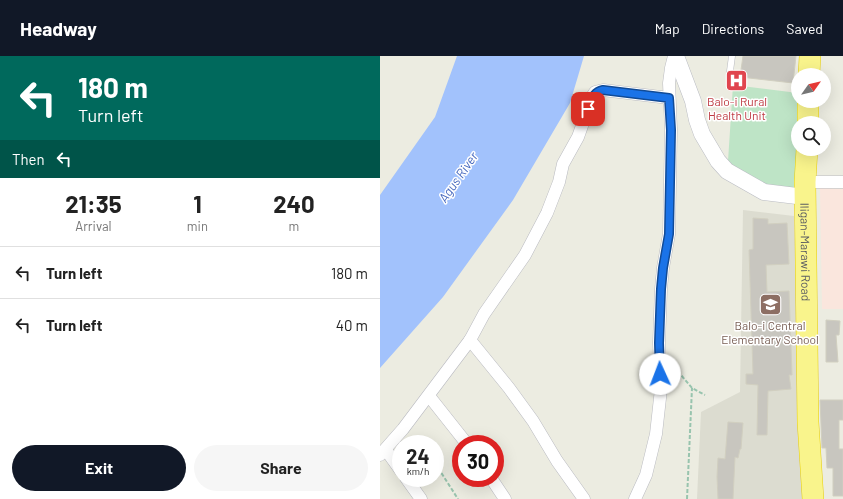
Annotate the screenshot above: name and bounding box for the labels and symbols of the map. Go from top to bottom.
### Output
hospital icon: Balo-i Rural Health Unit [724,67,750,93]
north arrow [791,68,831,108]
pin [571,92,605,126]
place label: Balo-i Rural Health Unit [707,94,767,122]
water label: Agus River [435,149,481,205]
street label: Iligan-Marawi Road [798,203,813,301]
school or university icon: Balo-i Central Elementary School [757,291,783,317]
place label: Balo-i Central Elementary School [721,318,819,346]
position arrow [639,353,681,395]
speed limit sign: 30 [452,435,504,487]

